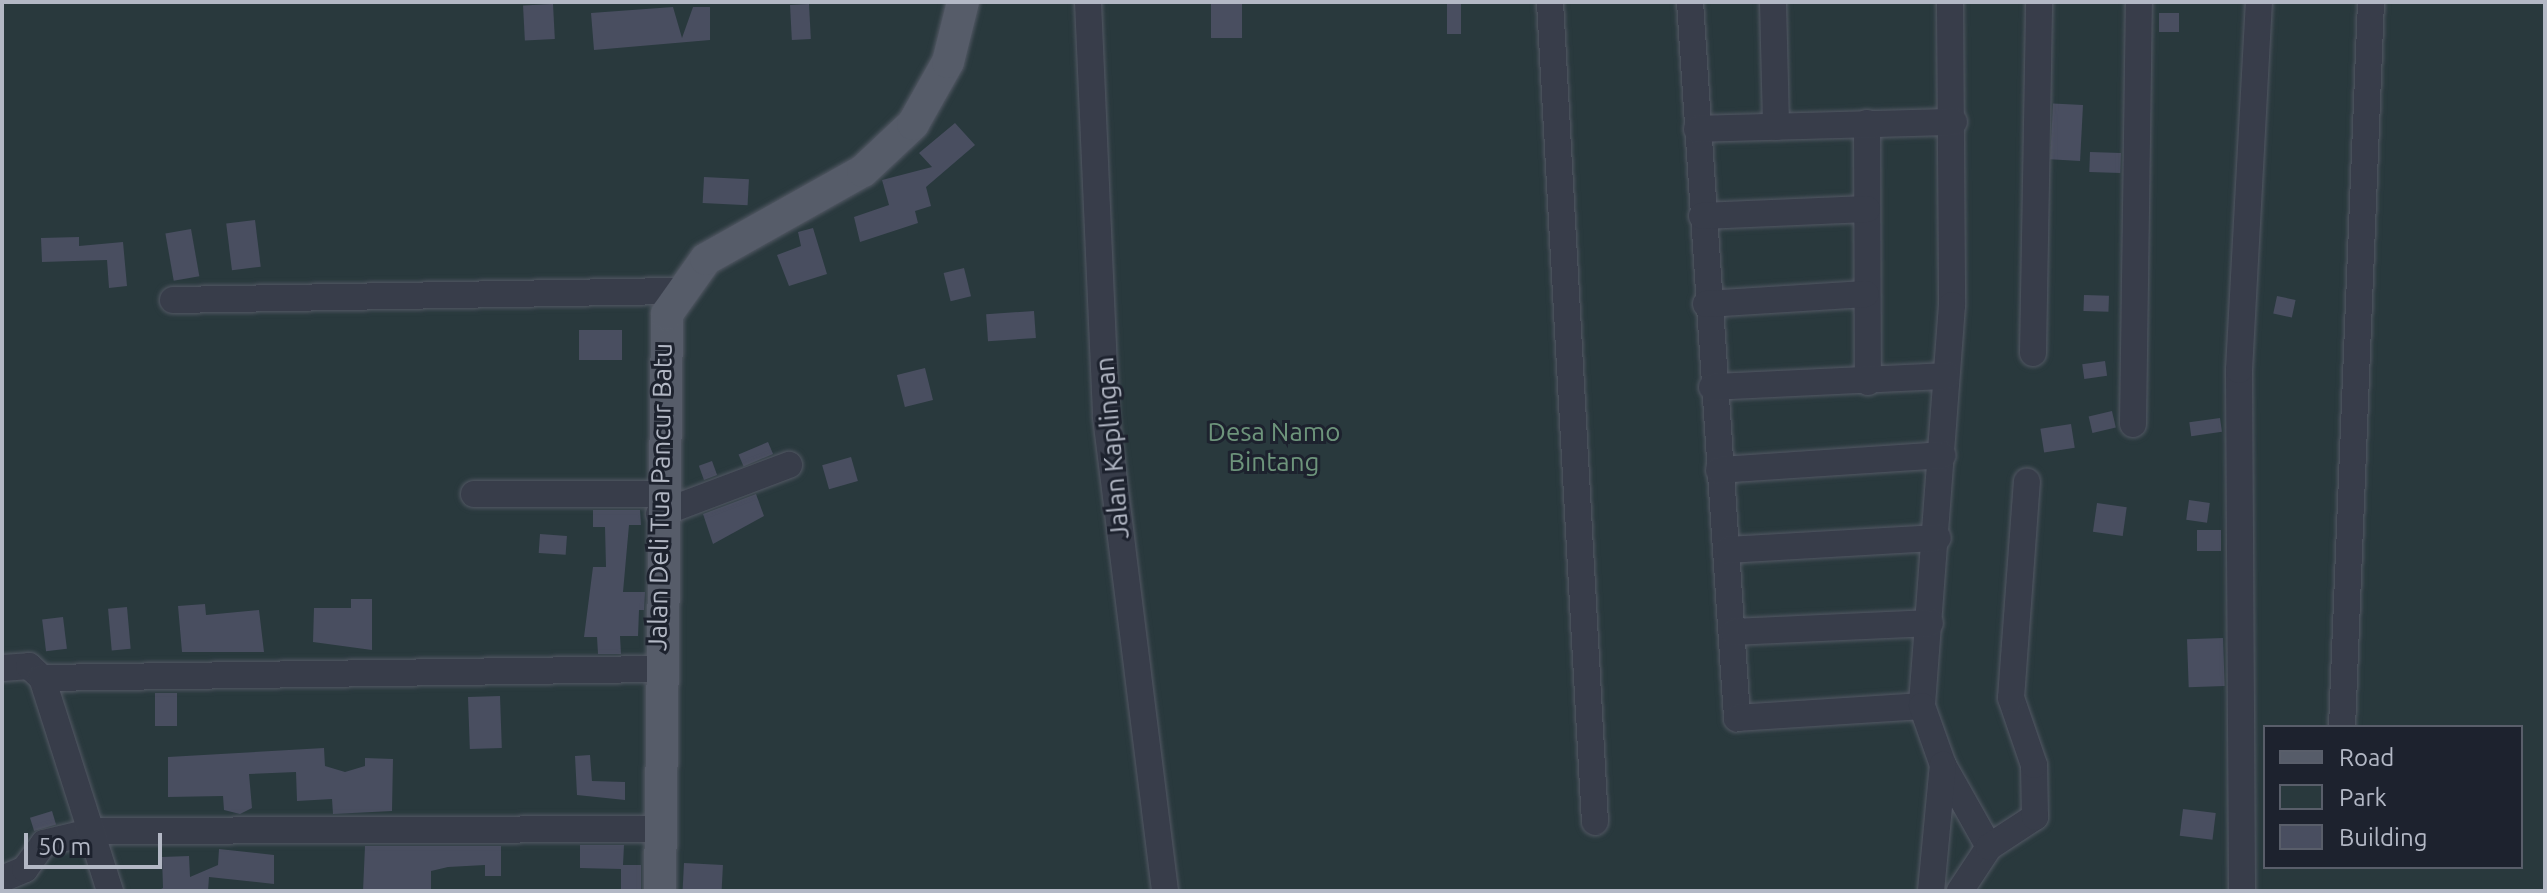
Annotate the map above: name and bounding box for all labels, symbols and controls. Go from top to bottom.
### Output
street label: Jalan Deli Tua Pancur Batu [642,343,678,651]
street label: Jalan Kaplingan [1088,356,1136,540]
park label: Desa Namo Bintang [1208,416,1340,478]
legend [2263,725,2523,869]
text: Road [2339,744,2394,771]
text: Park [2339,784,2387,811]
scale bar [28,817,166,867]
text: Building [2339,824,2427,851]
text: 50 m [38,833,91,860]

